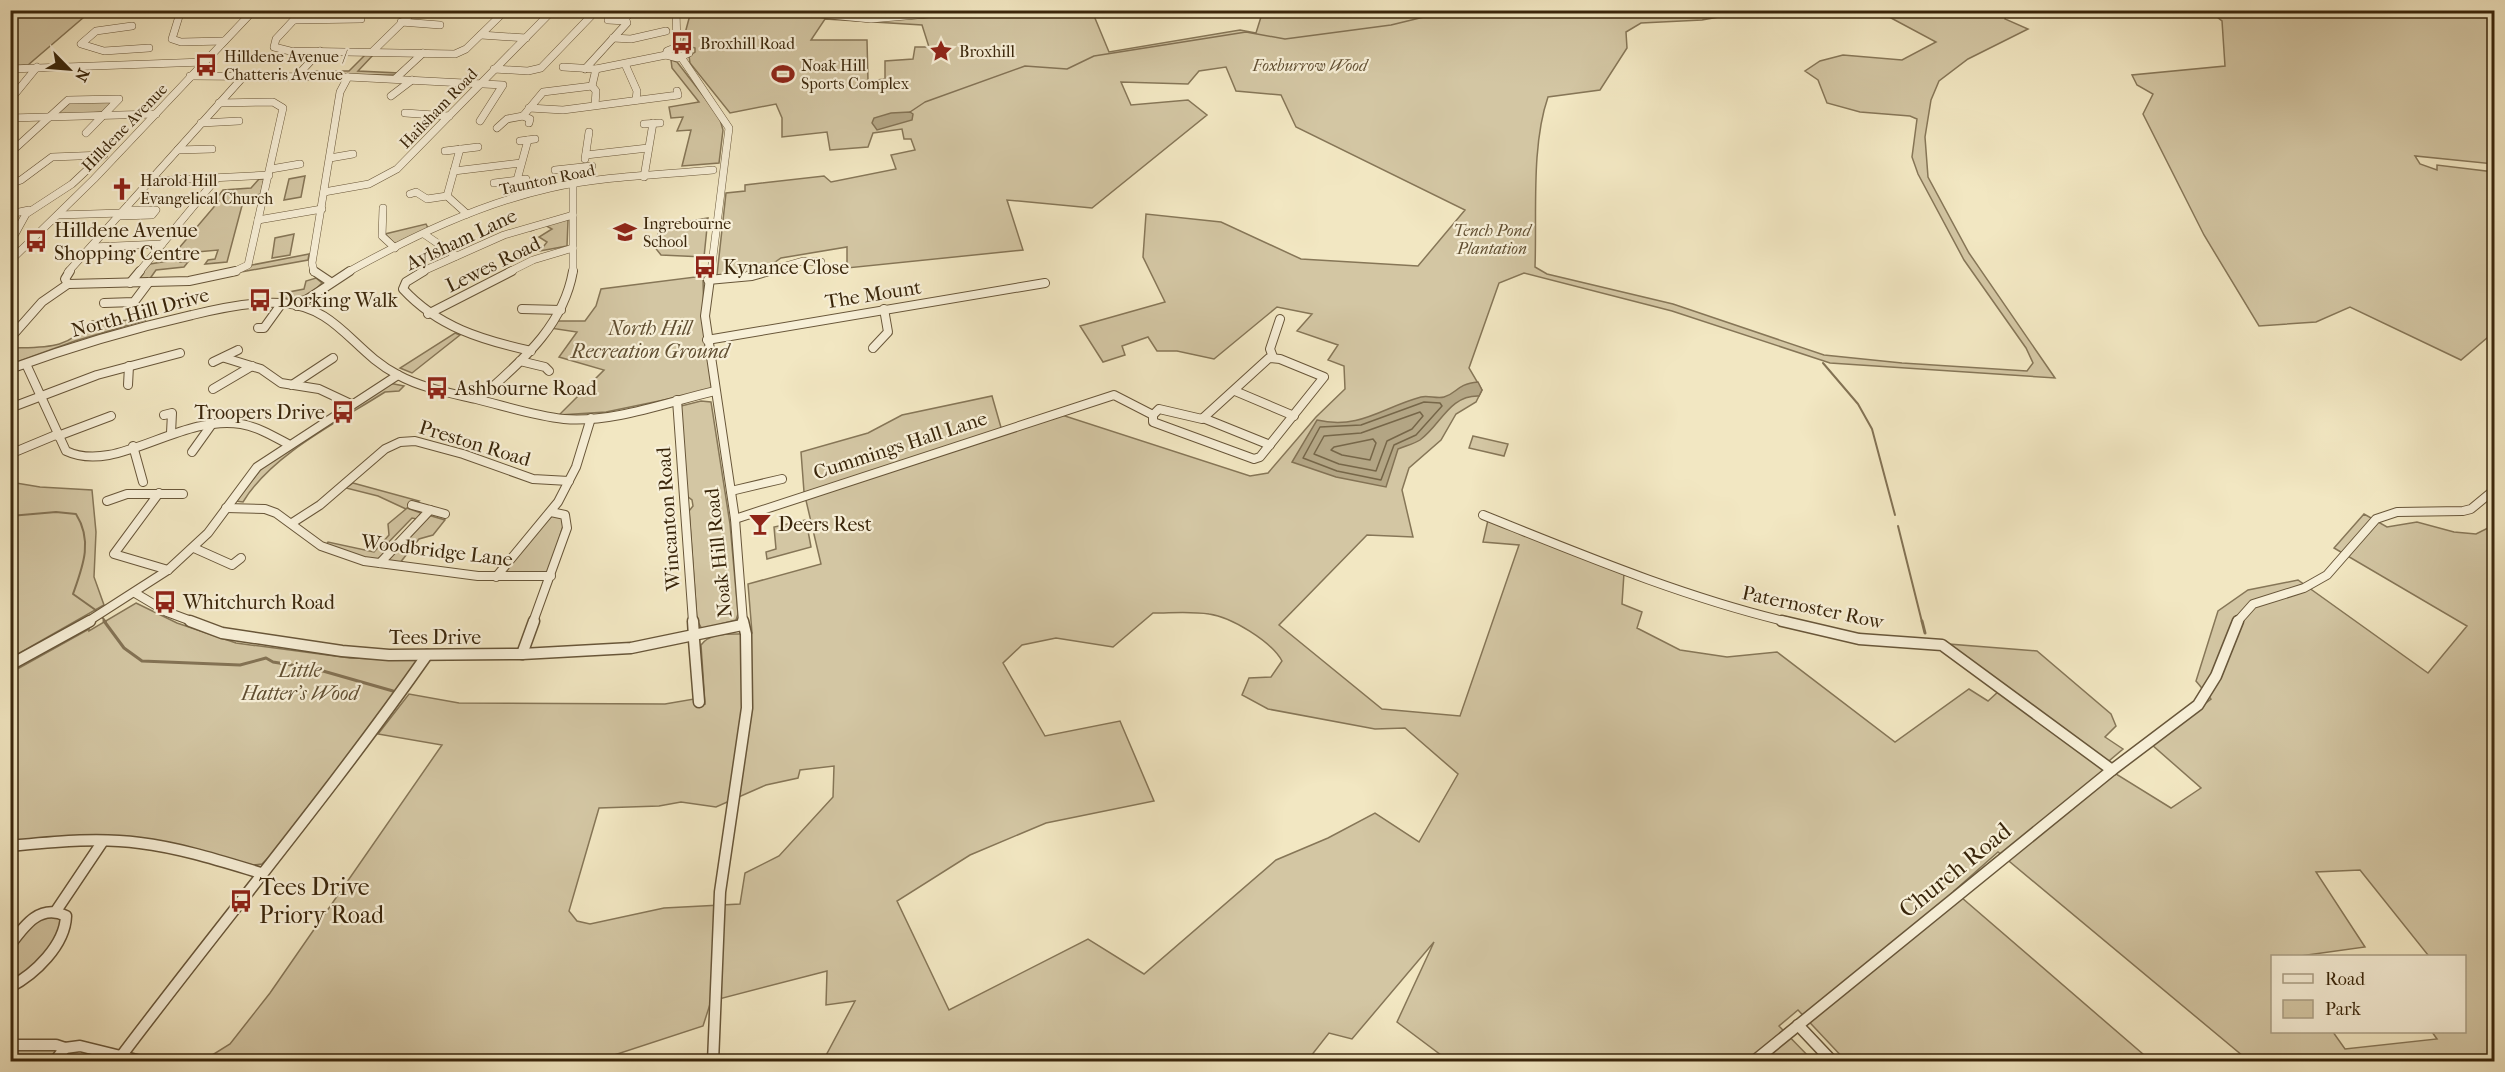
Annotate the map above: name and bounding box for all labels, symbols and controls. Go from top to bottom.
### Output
bus stop icon: Broxhill Road [669,30,695,56]
place label: Broxhill Road [700,34,795,53]
place icon: Broxhill [928,38,954,64]
north arrow [39,39,99,99]
place label: Broxhill [959,42,1015,61]
place label: Hilldene Avenue / Chatteris Avenue [224,47,348,84]
bus stop icon: Hilldene Avenue / Chatteris Avenue [193,52,219,78]
place label: Noak Hill Sports Complex [801,56,910,93]
park label: Foxburrow Wood [1252,56,1369,75]
sports icon: Noak Hill Sports Complex [770,61,796,87]
street label: Hailsham Road [395,64,481,152]
text: N [71,66,93,85]
street label: Hilldene Avenue [78,79,171,175]
street label: Taunton Road [498,160,597,199]
place label: Harold Hill Evangelical Church [140,171,273,208]
church icon: Harold Hill Evangelical Church [109,176,135,202]
street label: Aylsham Lane [401,204,520,276]
place label: Ingrebourne School [643,214,731,251]
place label: Hilldene Avenue Shopping Centre [54,219,200,265]
school or university icon: Ingrebourne School [612,219,638,245]
park label: Tench Pond Plantation [1453,221,1533,258]
bus stop icon: Hilldene Avenue Shopping Centre [23,228,49,254]
street label: Lewes Road [442,231,545,297]
bus stop icon: Kynance Close [692,254,718,280]
place label: Kynance Close [723,256,849,279]
street label: The Mount [823,276,923,313]
street label: North Hill Drive [69,283,212,342]
bus stop icon: Dorking Walk [247,287,273,313]
place label: Dorking Walk [278,289,398,312]
park label: North Hill Recreation Ground [569,317,732,363]
bus stop icon: Ashbourne Road [424,375,450,401]
place label: Ashbourne Road [454,377,598,400]
bus stop icon: Troopers Drive [330,399,356,425]
place label: Troopers Drive [194,401,325,424]
street label: Cummings Hall Lane [810,407,990,484]
street label: Preston Road [416,416,534,472]
street label: Wincanton Road [652,445,685,593]
street label: Noak Hill Road [700,486,737,619]
bar icon: Deers Rest [747,511,773,537]
place label: Deers Rest [778,513,872,536]
street label: Woodbridge Lane [359,530,514,571]
street label: Paternoster Row [1740,581,1887,634]
bus stop icon: Whitchurch Road [152,589,178,615]
place label: Whitchurch Road [182,591,336,614]
street label: Tees Drive [389,626,481,649]
park label: Little Hatter's Wood [240,659,361,705]
street label: Church Road [1894,816,2017,924]
place label: Tees Drive Priory Road [259,873,385,929]
bus stop icon: Tees Drive Priory Road [228,888,254,914]
legend [2271,955,2466,1033]
text: Road [2325,969,2365,990]
text: Park [2325,999,2362,1020]

